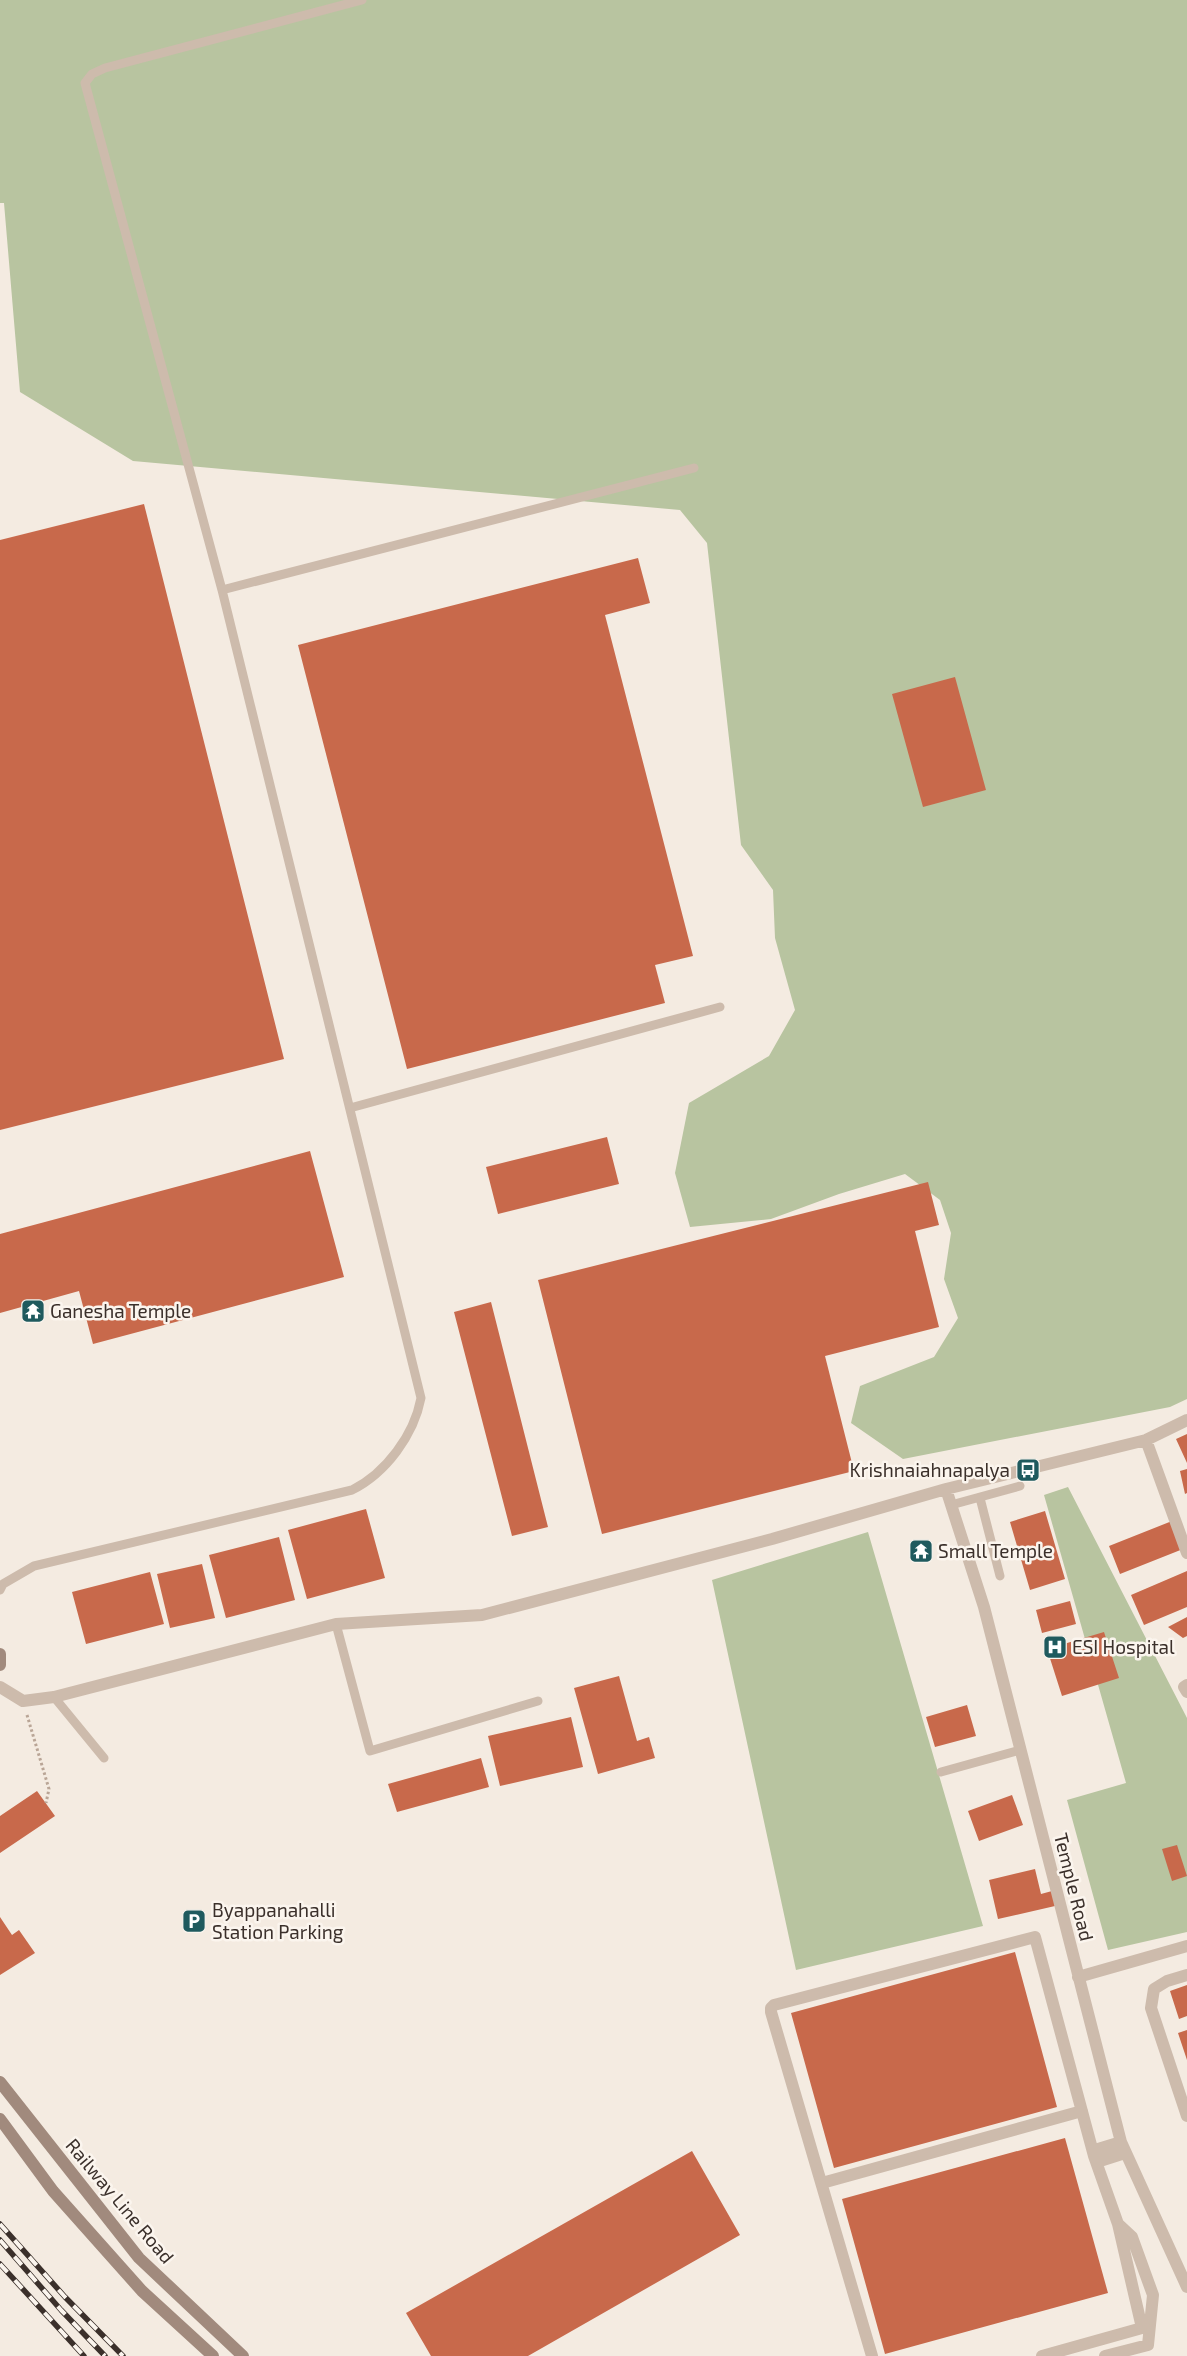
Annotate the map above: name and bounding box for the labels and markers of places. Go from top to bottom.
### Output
temple icon: Ganesha Temple [20,1298,46,1324]
place label: Ganesha Temple [50,1299,191,1322]
bus stop icon: Krishnaiahnapalya [1015,1457,1041,1483]
place label: Krishnaiahnapalya [850,1458,1010,1481]
temple icon: Small Temple [908,1538,934,1564]
place label: Small Temple [938,1539,1053,1562]
hospital icon: ESI Hospital [1042,1634,1068,1660]
place label: ESI Hospital [1072,1635,1175,1658]
place label: Byappanahalli Station Parking [212,1898,344,1943]
parking icon: Byappanahalli Station Parking [181,1908,207,1934]

